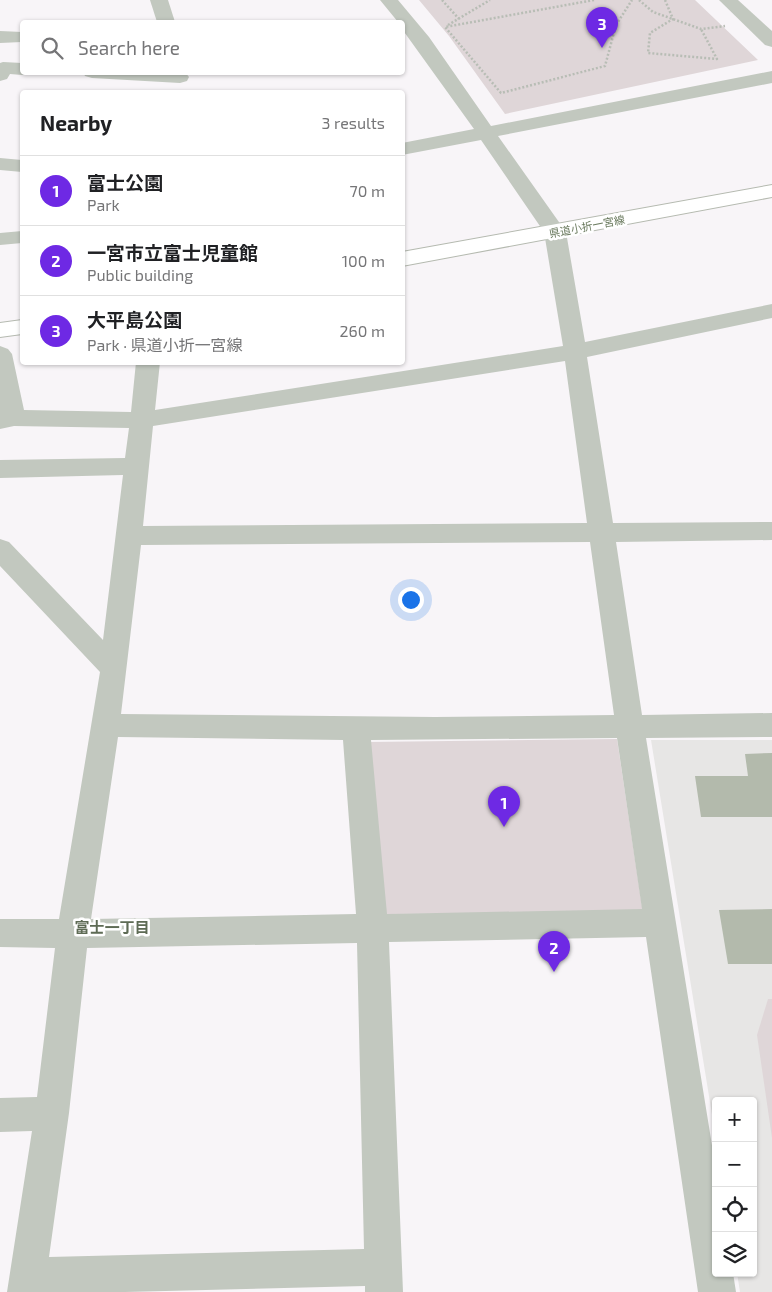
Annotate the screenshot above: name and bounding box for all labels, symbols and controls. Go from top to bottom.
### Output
pin: 3 [586,7,618,48]
search box [20,20,405,75]
icon: search [38,34,66,62]
text: Search here [78,36,180,59]
text: Nearby [40,110,112,135]
text: 3 results [322,113,385,132]
text: 富士公園 [87,171,163,194]
text: 1 [53,181,59,200]
text: 70 m [350,181,385,200]
text: Park [87,195,120,214]
street label: 県道小折一宮線 [548,212,626,240]
text: 一宮市立富士児童館 [87,241,258,264]
text: 2 [51,251,61,270]
text: 100 m [342,251,385,270]
text: Public building [87,265,193,284]
text: 大平島公園 [87,308,182,331]
text: 3 [51,321,61,340]
text: 260 m [340,321,385,340]
text: Park · 県道小折一宮線 [87,335,242,354]
your location [398,587,424,613]
pin: 1 [488,786,520,827]
district label: 富士一丁目 [74,918,150,936]
pin: 2 [538,931,570,972]
map controls [712,1097,757,1277]
button: + [712,1097,757,1142]
button: − [712,1142,757,1187]
button: locate [712,1187,757,1232]
button: layers [712,1232,757,1277]

